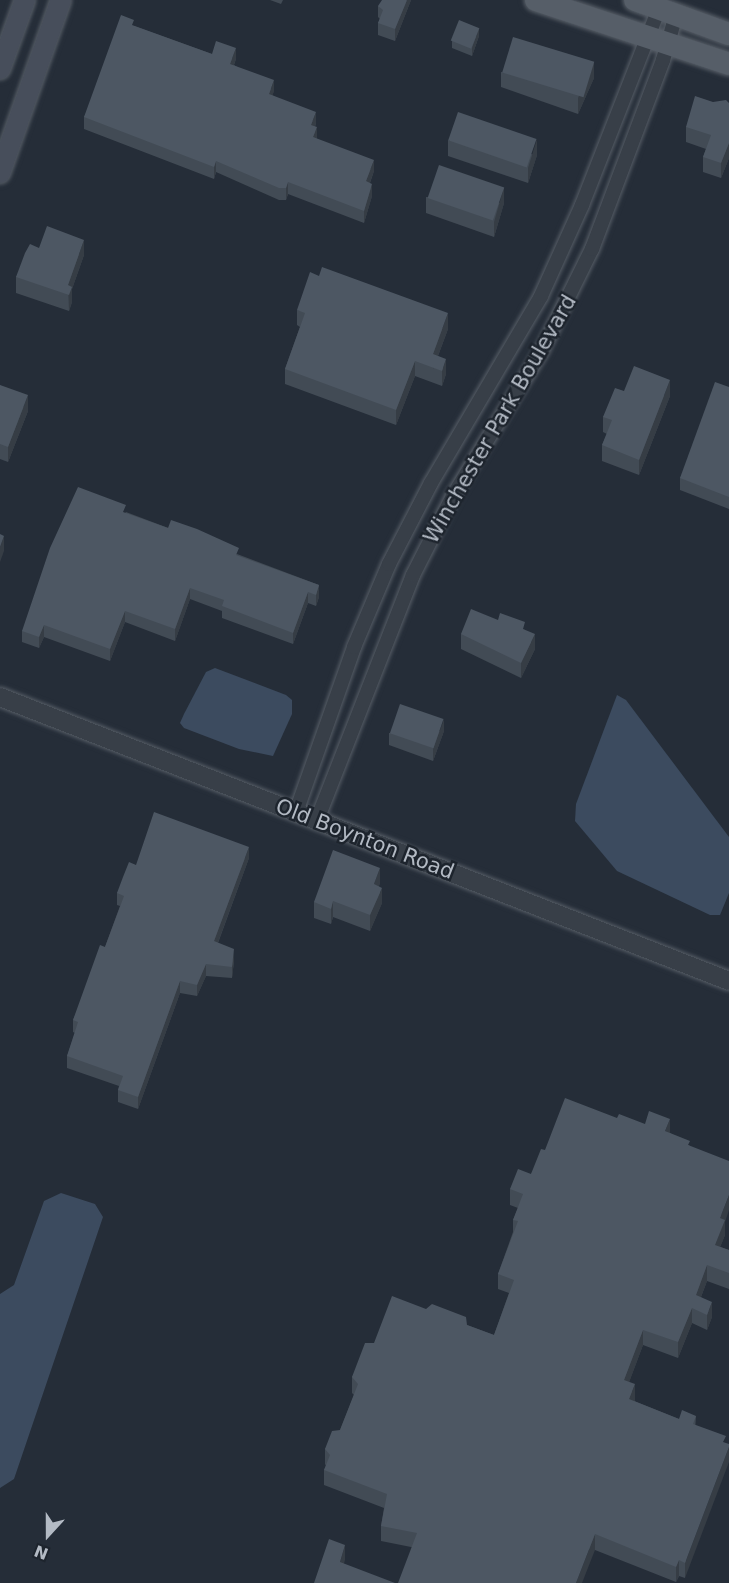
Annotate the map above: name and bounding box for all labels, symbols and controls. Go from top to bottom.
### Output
street label: Winchester Park Boulevard [418,290,582,548]
street label: Old Boynton Road [272,793,458,885]
north arrow [18,1505,78,1565]
text: N [32,1541,51,1564]

